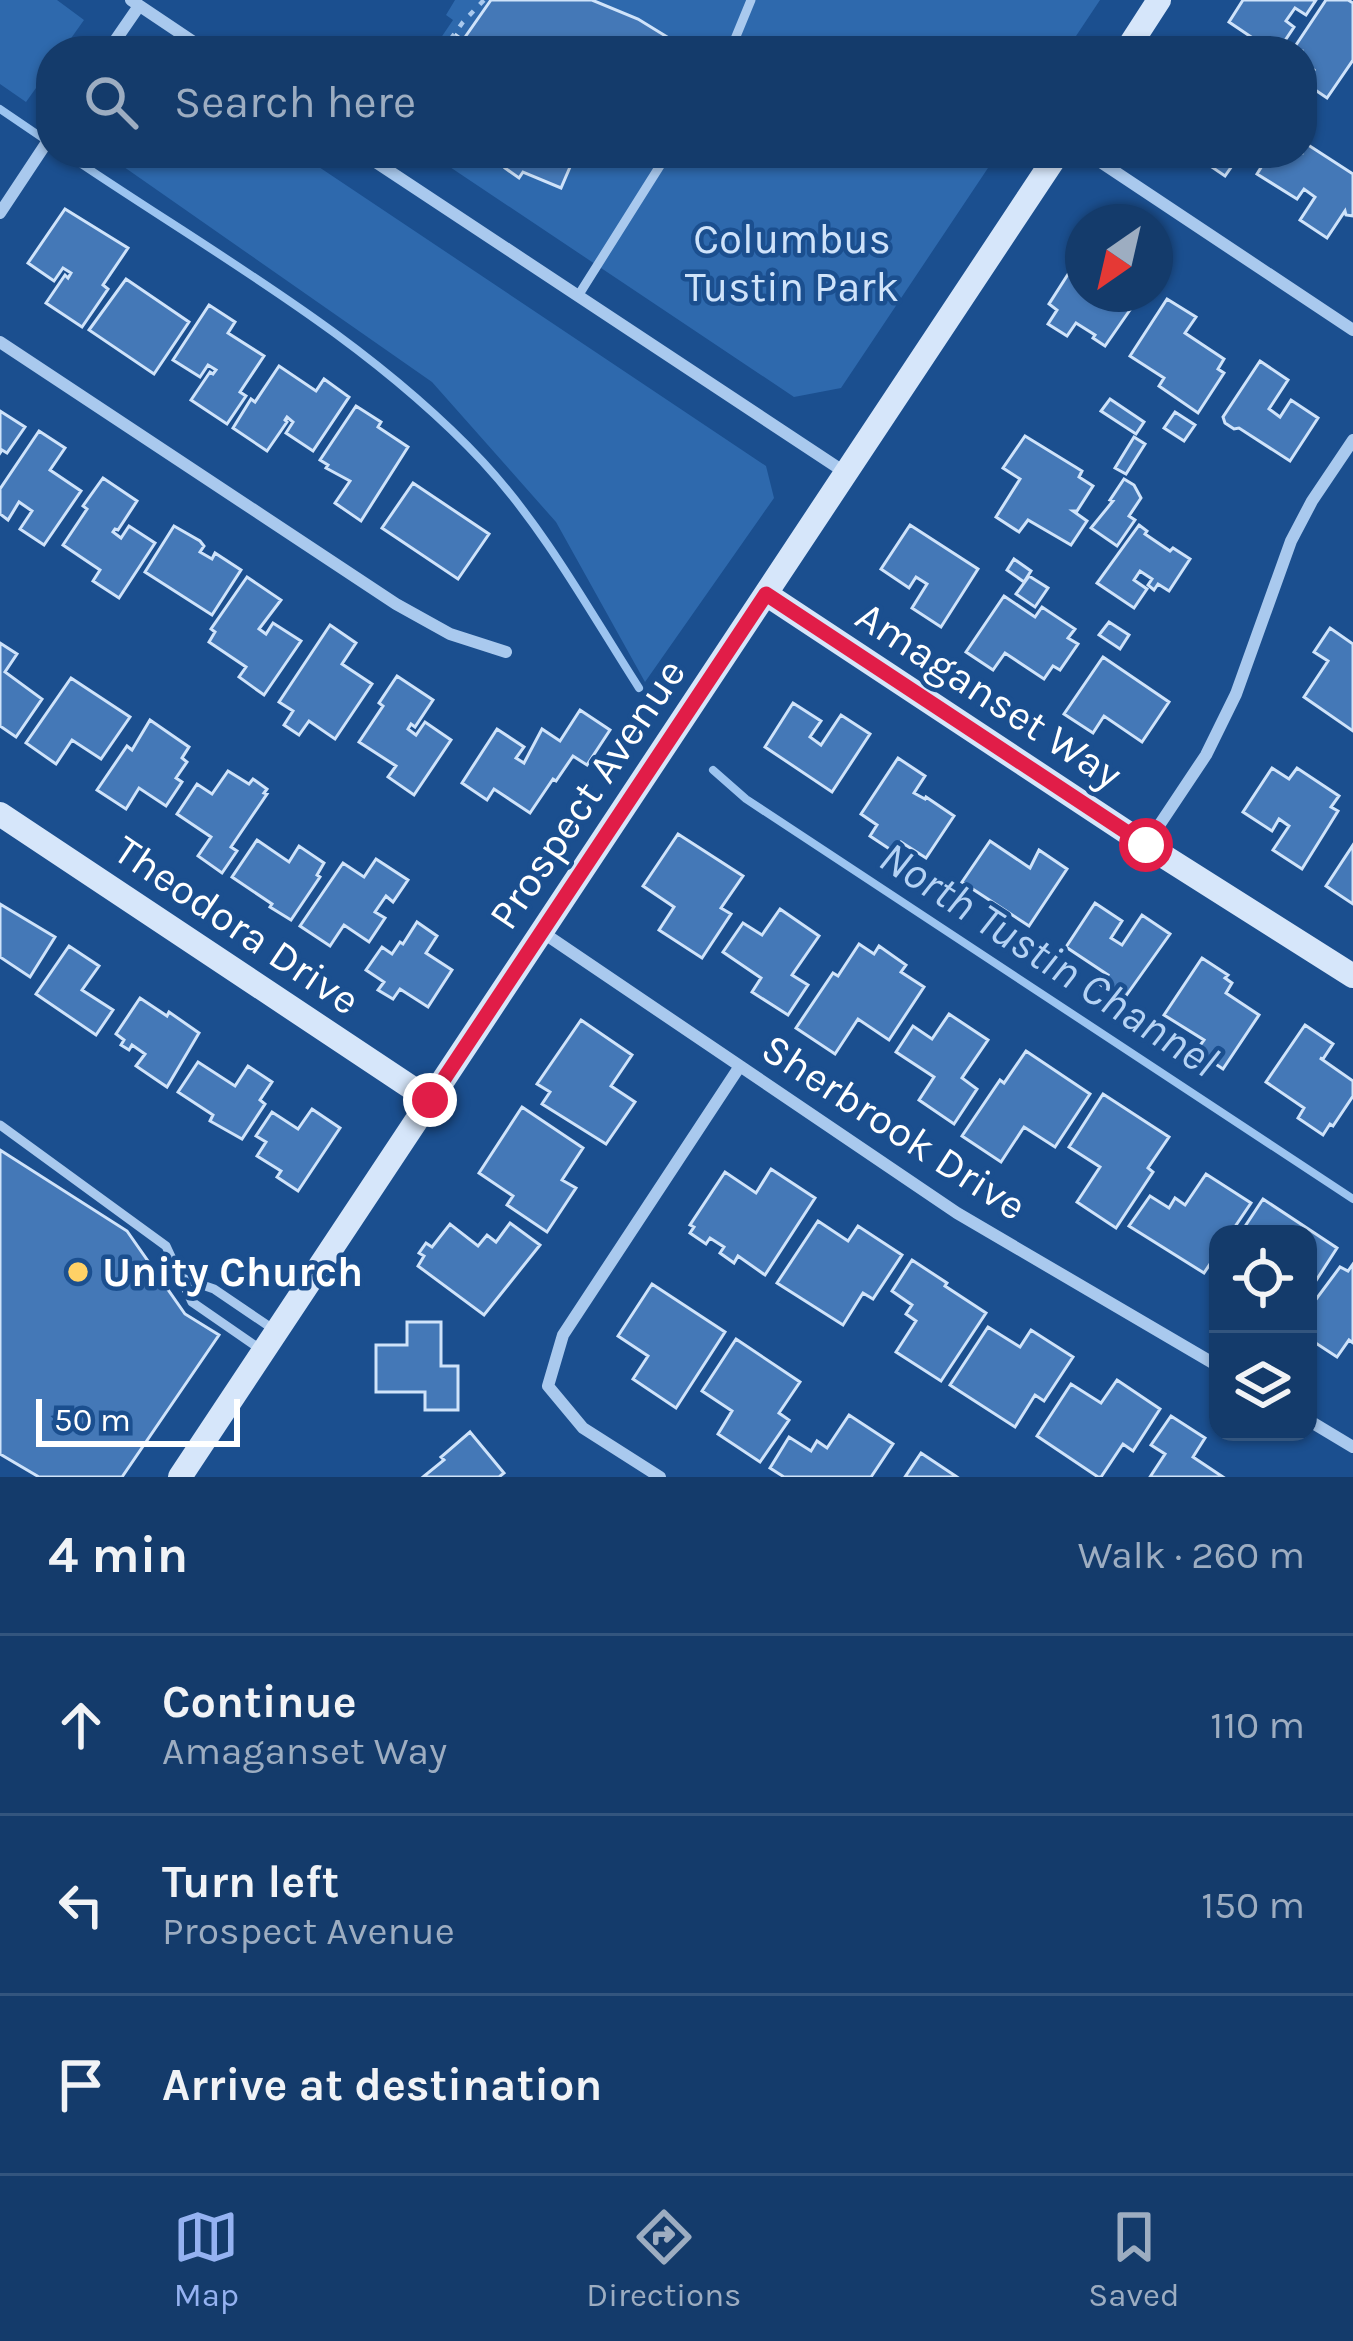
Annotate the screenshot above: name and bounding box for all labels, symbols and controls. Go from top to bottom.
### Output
search box [36,36,1317,168]
icon: search [78,69,144,135]
text: Search here [174,76,416,128]
north arrow [1065,204,1173,312]
park label: Columbus Tustin Park [685,214,899,312]
street label: Amaganset Way [847,590,1131,800]
street label: Prospect Avenue [478,649,696,939]
route start [1119,818,1173,872]
street label: Theodora Drive [105,825,369,1025]
water label: North Tustin Channel [870,830,1228,1088]
street label: Sherbrook Drive [752,1023,1036,1231]
route end [403,1073,457,1127]
map controls [1209,1225,1317,1441]
button: locate [1209,1225,1317,1333]
place label: Unity Church [102,1247,363,1297]
marker: Unity Church [65,1259,91,1285]
button: layers [1209,1333,1317,1441]
scale bar [36,1393,240,1446]
text: 50 m [54,1401,131,1439]
text: 4 min [48,1525,188,1585]
text: Walk · 260 m [1078,1532,1305,1578]
text: Continue [162,1676,357,1728]
icon: ahead [48,1692,114,1758]
text: 110 m [1210,1702,1305,1748]
text: Amaganset Way [162,1728,447,1774]
text: Turn left [162,1856,339,1908]
icon: left [48,1872,114,1938]
text: 150 m [1201,1882,1305,1928]
text: Prospect Avenue [162,1908,455,1954]
icon: arrive [48,2052,114,2118]
text: Arrive at destination [162,2059,602,2111]
tab: Map [173,2204,239,2314]
tab: Directions [586,2204,741,2314]
tab: Saved [1088,2204,1180,2314]

